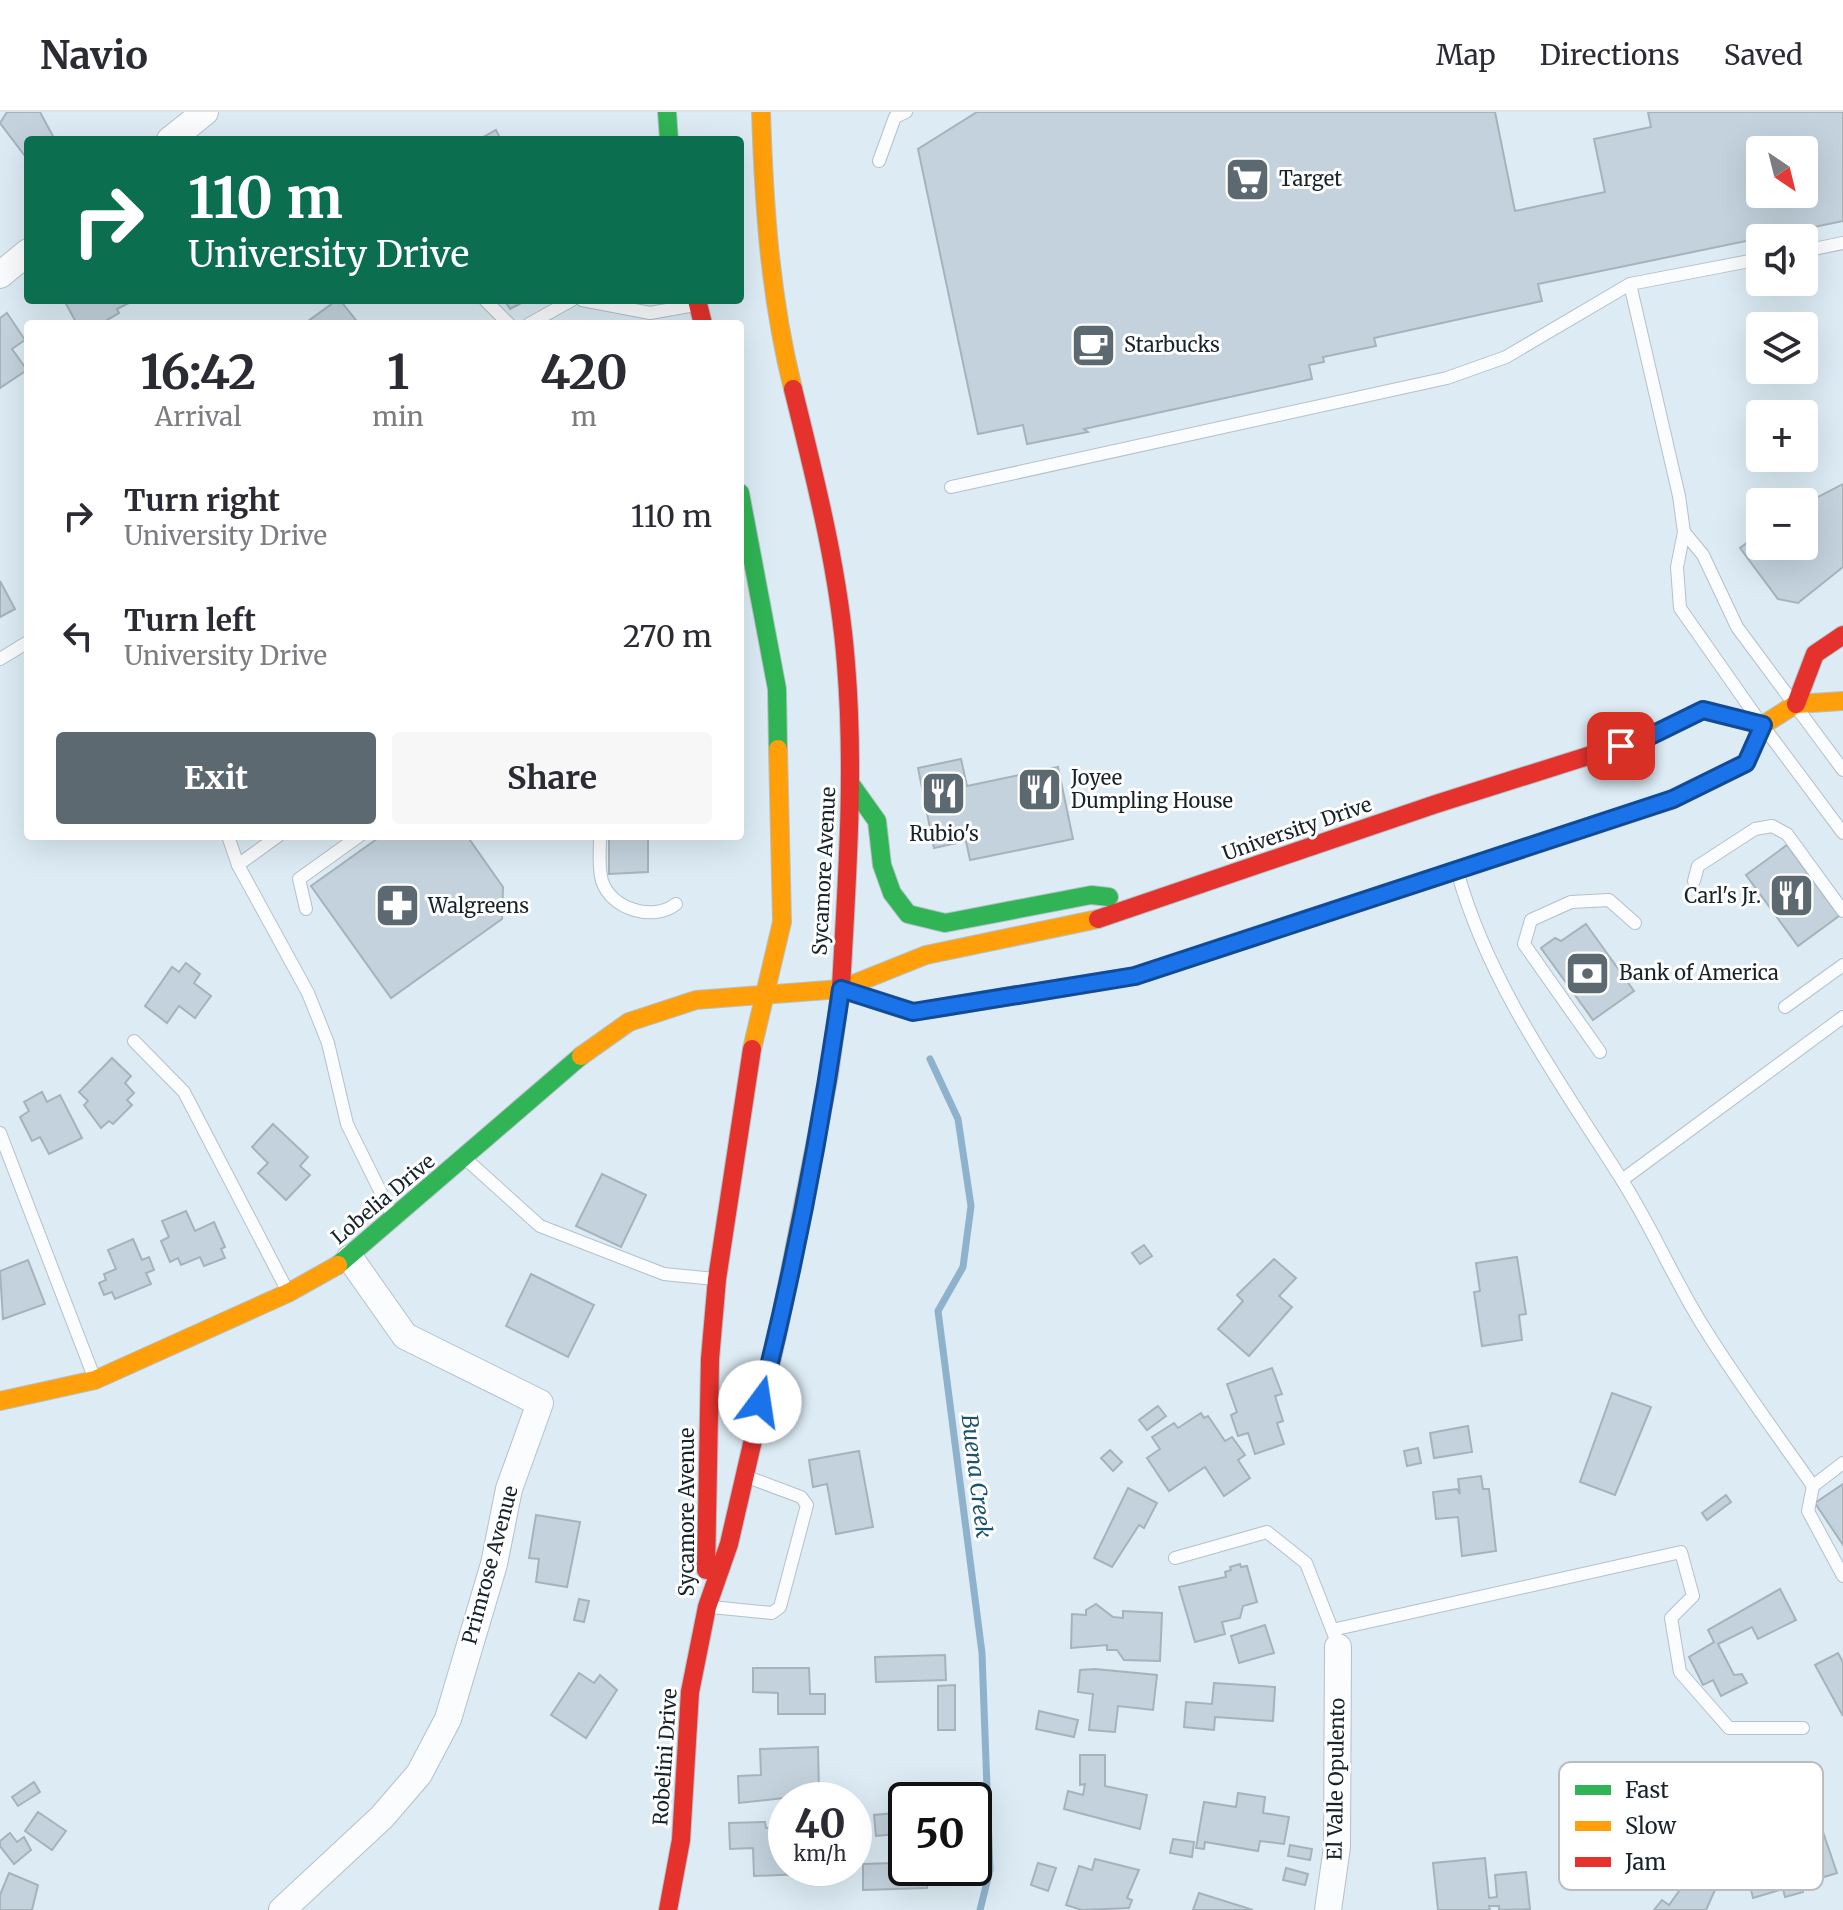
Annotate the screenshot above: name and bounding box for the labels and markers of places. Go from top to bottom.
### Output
supermarket icon: Target [1224,155,1272,203]
place label: Target [1279,166,1342,191]
cafe icon: Starbucks [1069,321,1117,369]
place label: Starbucks [1124,332,1220,357]
pin [1587,712,1655,780]
place label: Joyee Dumpling House [1070,765,1233,813]
restaurant icon: Joyee Dumpling House [1016,766,1064,814]
restaurant icon: Rubio's [920,770,968,818]
place label: Rubio's [909,821,979,846]
restaurant icon: Carl's Jr. [1768,872,1816,920]
pharmacy icon: Walgreens [373,882,421,930]
place label: Carl's Jr. [1684,883,1761,908]
place label: Walgreens [427,893,529,918]
bank icon: Bank of America [1564,949,1612,997]
place label: Bank of America [1619,960,1779,985]

